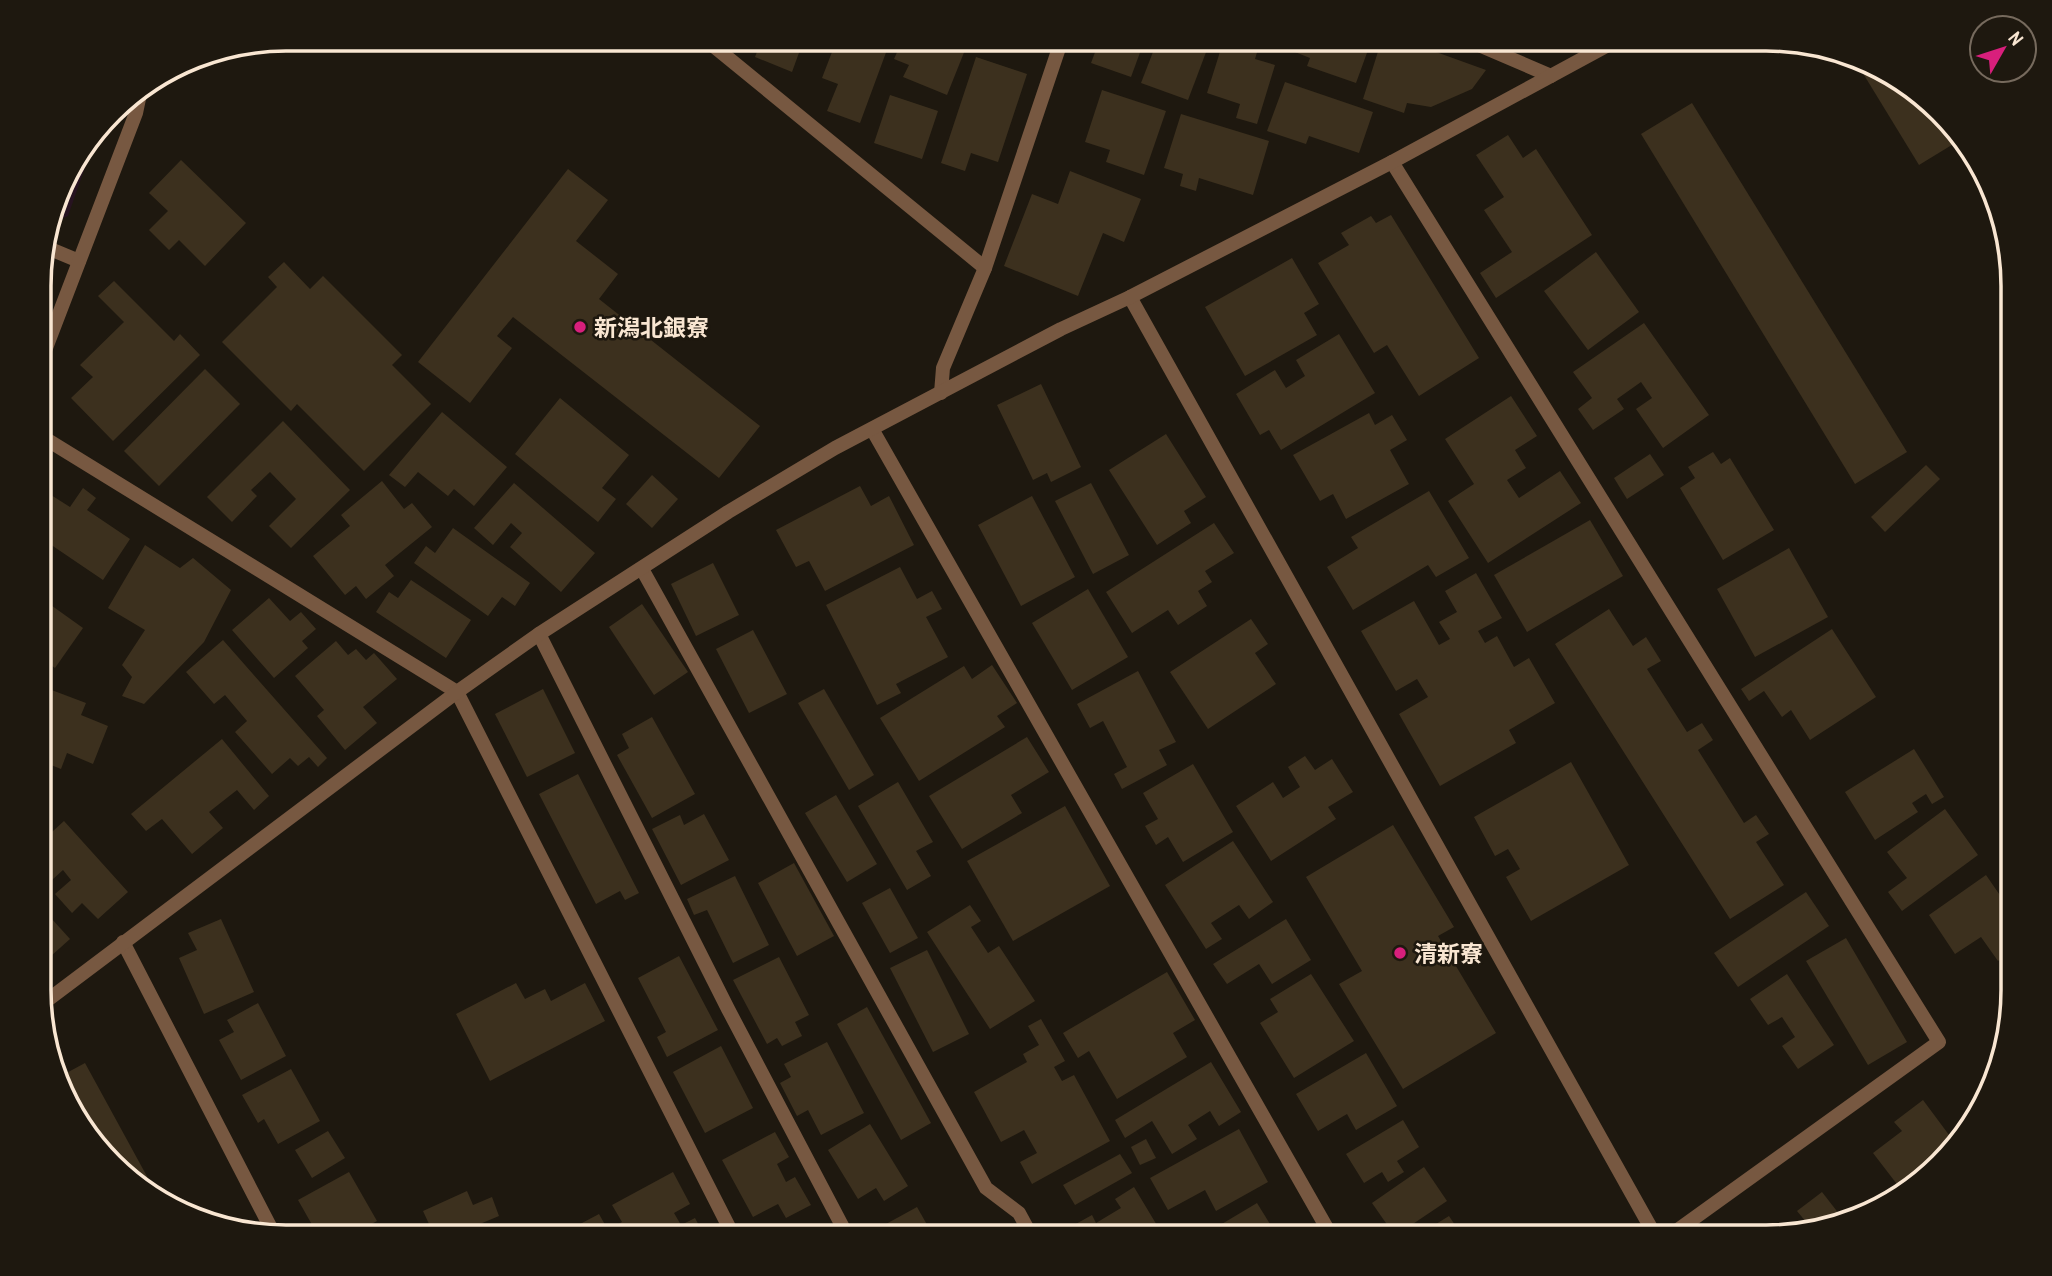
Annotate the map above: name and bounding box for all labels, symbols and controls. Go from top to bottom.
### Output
north arrow [1968,14,2038,84]
text: N [2003,26,2030,51]
place label: 新潟北銀寮 [594,312,709,343]
marker: 新潟北銀寮 [572,319,588,335]
place label: 清新寮 [1414,938,1483,969]
marker: 清新寮 [1392,945,1408,961]

